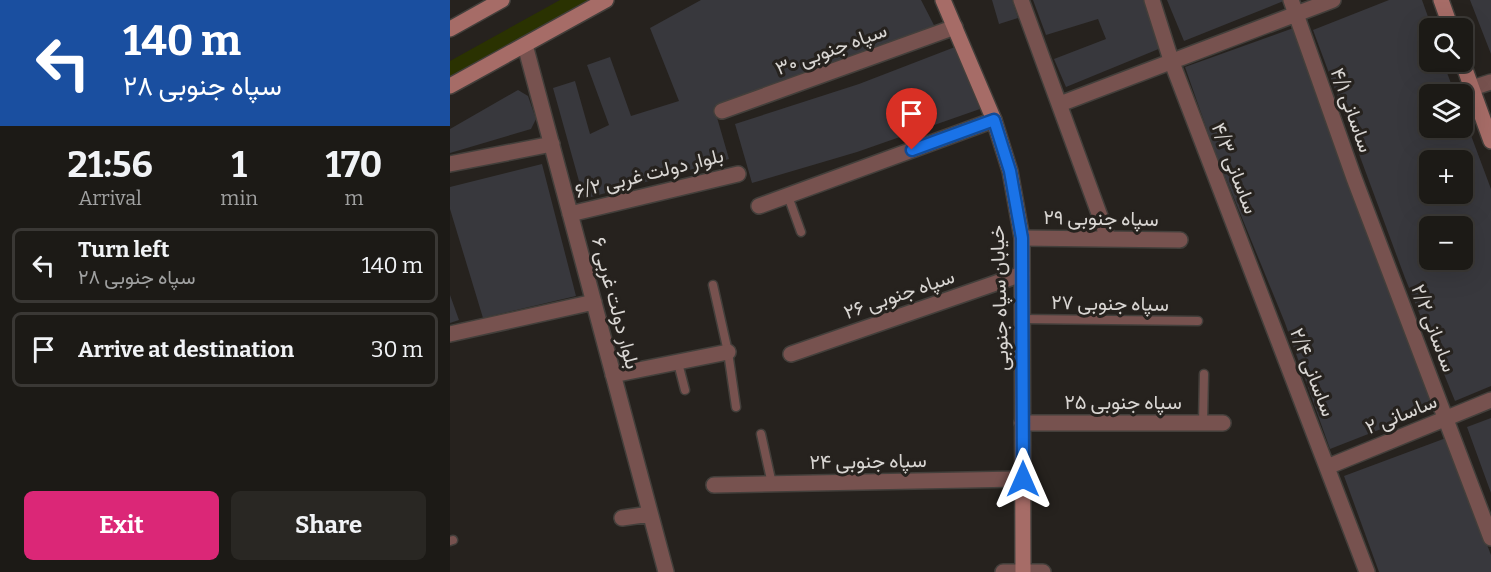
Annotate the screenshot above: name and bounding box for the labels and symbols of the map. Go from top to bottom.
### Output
street label: ۳۰ سپاه جنوبی [772,18,891,82]
street label: ۴/۱ ساسانی [1326,64,1378,156]
pin [886,88,937,150]
street label: ۴/۳ ساسانی [1207,119,1263,217]
street label: بلوار دولت غربی ۶/۲ [572,143,726,204]
street label: ۲۹ سپاه جنوبی [1043,205,1159,233]
street label: خیابان سپاه جنوبی [984,225,1016,371]
street label: بلوار دولت غربی ۶ [586,234,645,372]
street label: ۲۶ سپاه جنوبی [840,264,958,326]
street label: ۲/۲ ساسانی [1406,281,1462,375]
street label: ۲۷ سپاه جنوبی [1051,290,1169,318]
street label: ۲/۴ ساسانی [1285,324,1341,420]
street label: ۲ ساسانی [1362,389,1440,439]
street label: ۲۵ سپاه جنوبی [1064,390,1182,416]
position arrow [991,447,1055,511]
street label: ۲۴ سپاه جنوبی [809,448,927,476]

